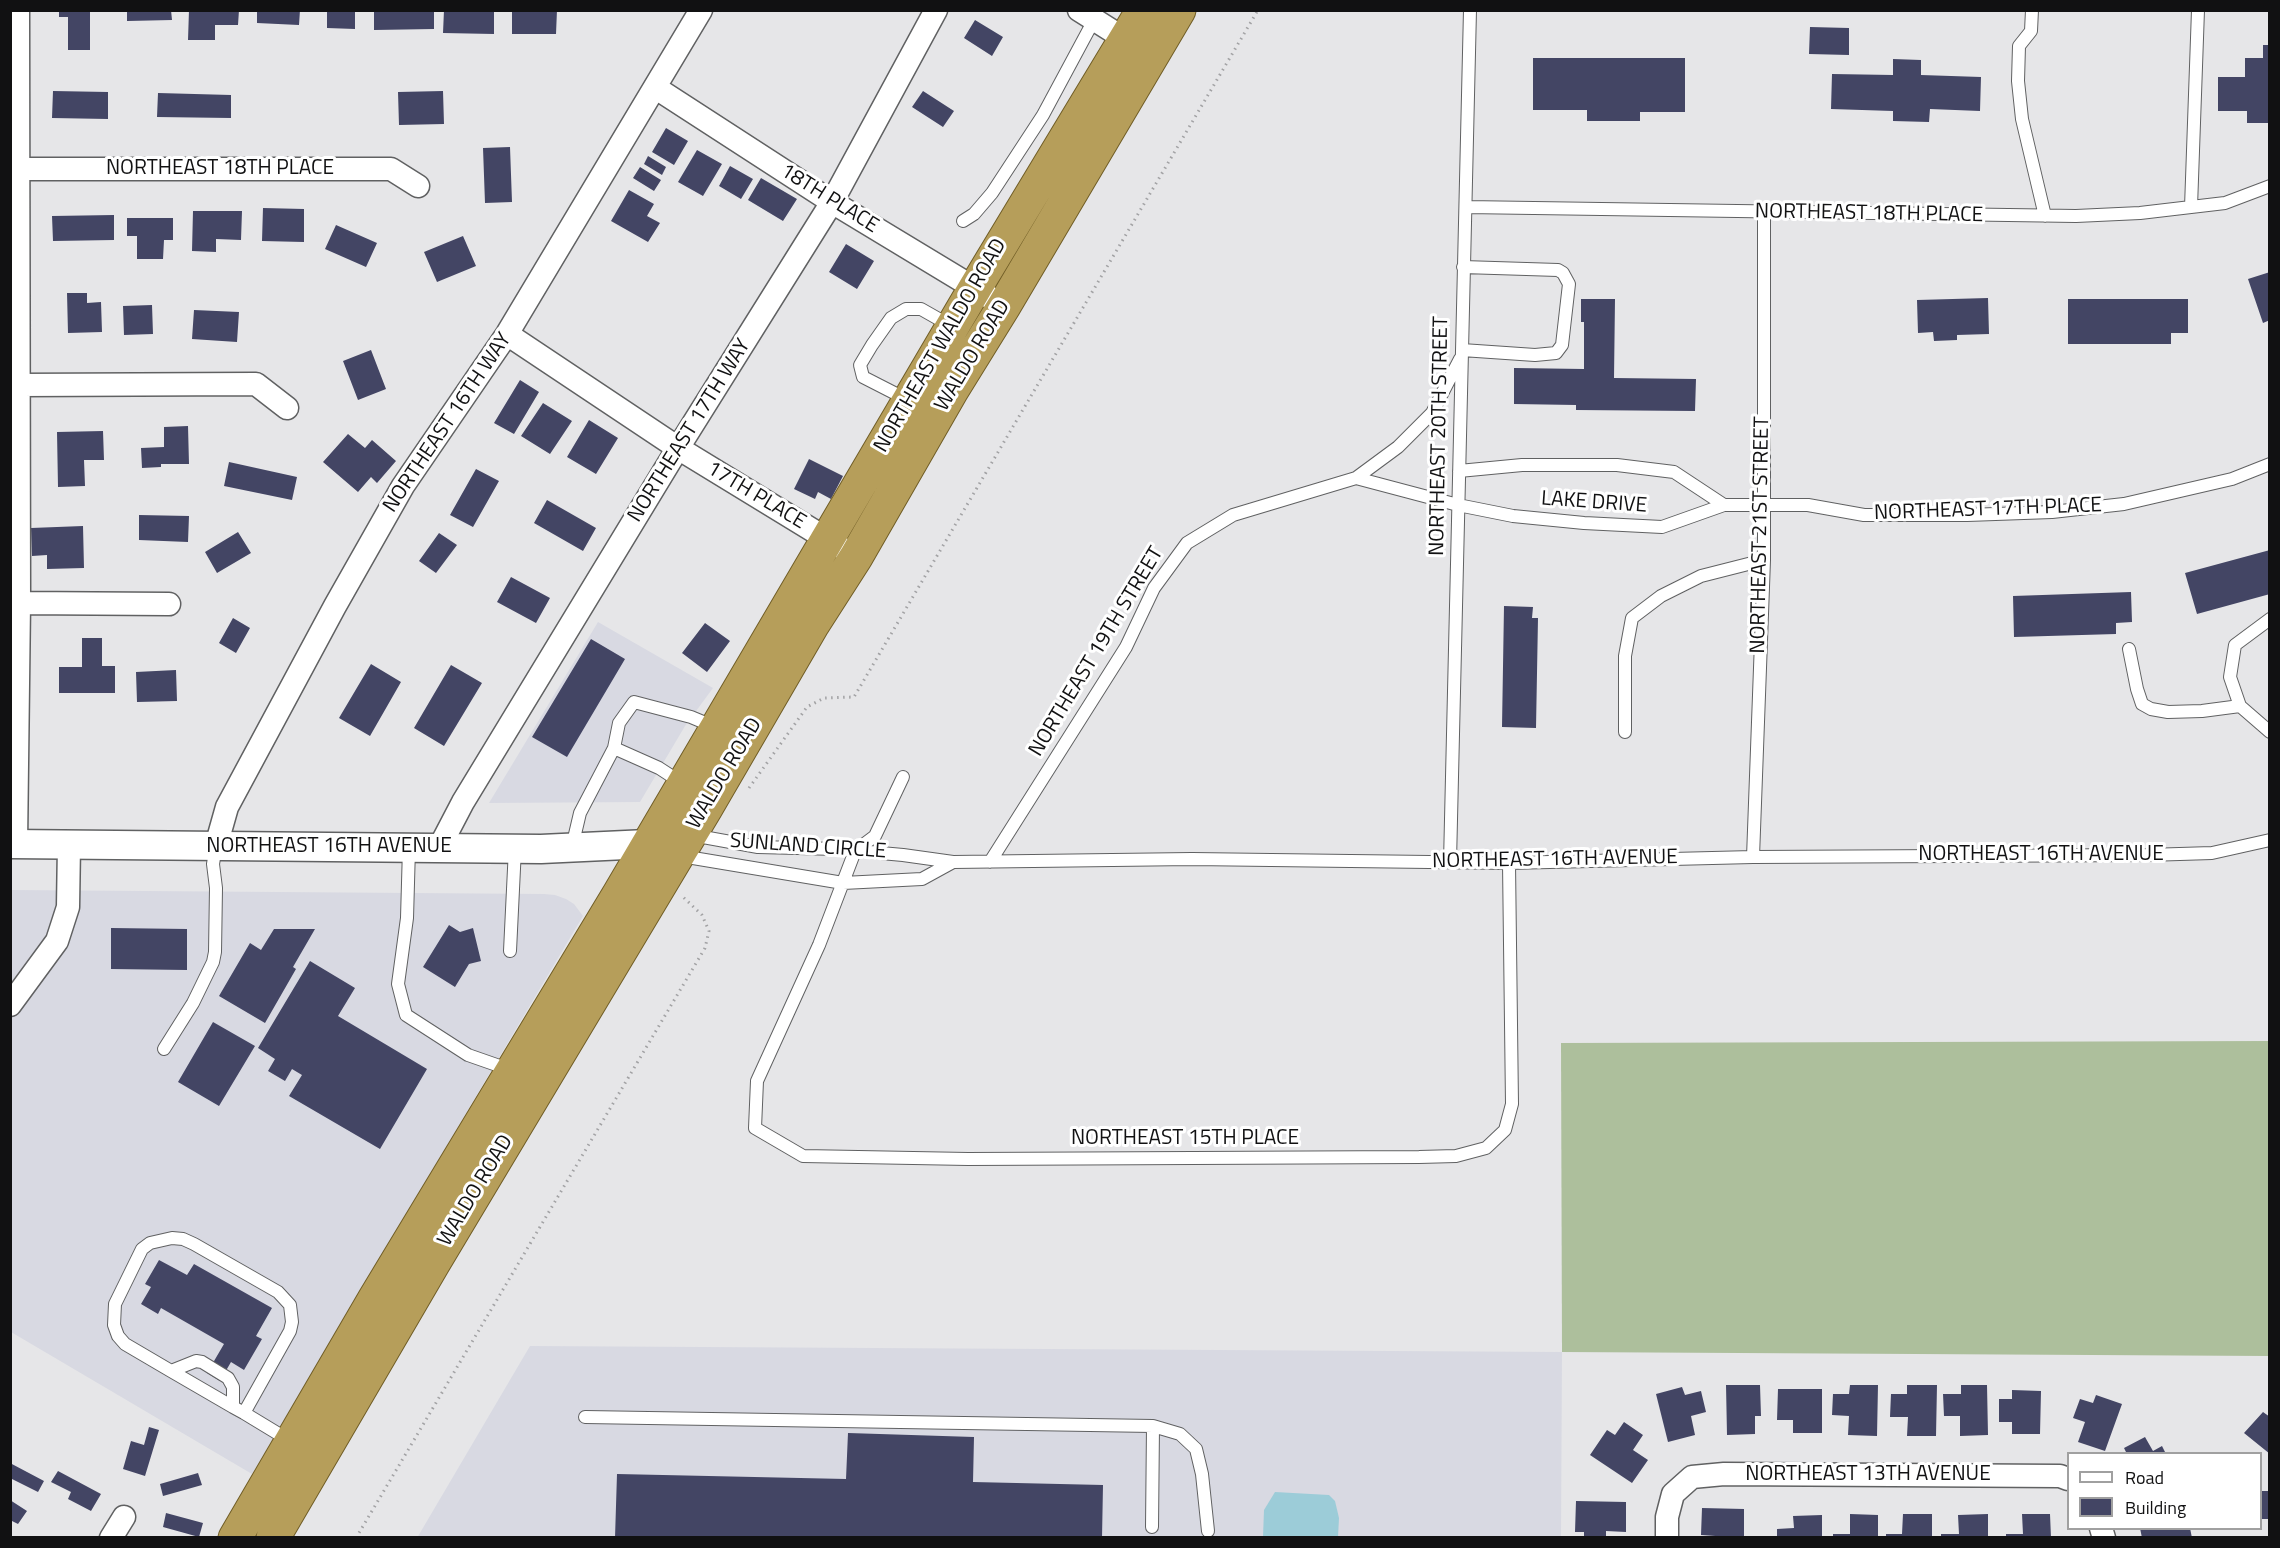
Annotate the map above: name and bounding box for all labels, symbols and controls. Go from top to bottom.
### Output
street label: NORTHEAST 18TH PLACE [106,156,334,182]
street label: 18TH PLACE [775,159,883,239]
street label: NORTHEAST 18TH PLACE [1755,199,1983,229]
street label: NORTHEAST WALDO ROAD [869,235,1013,457]
street label: WALDO ROAD [930,296,1016,416]
street label: NORTHEAST 20TH STREET [1425,316,1455,556]
street label: NORTHEAST 16TH WAY [378,328,518,518]
street label: NORTHEAST 17TH WAY [623,335,757,527]
street label: NORTHEAST 21ST STREET [1746,416,1776,654]
street label: 17TH PLACE [702,457,810,535]
street label: LAKE DRIVE [1540,487,1648,519]
street label: NORTHEAST 17TH PLACE [1874,493,2102,527]
street label: NORTHEAST 19TH STREET [1024,543,1170,761]
street label: WALDO ROAD [682,714,768,834]
street label: SUNLAND CIRCLE [729,829,887,865]
street label: NORTHEAST 16TH AVENUE [206,834,452,860]
street label: NORTHEAST 16TH AVENUE [1918,842,2164,868]
street label: NORTHEAST 16TH AVENUE [1432,845,1678,875]
street label: NORTHEAST 15TH PLACE [1071,1126,1299,1152]
street label: WALDO ROAD [433,1131,519,1251]
legend [2067,1452,2262,1530]
street label: NORTHEAST 13TH AVENUE [1745,1462,1991,1488]
text: Road [2125,1464,2164,1491]
text: Building [2125,1494,2186,1521]

